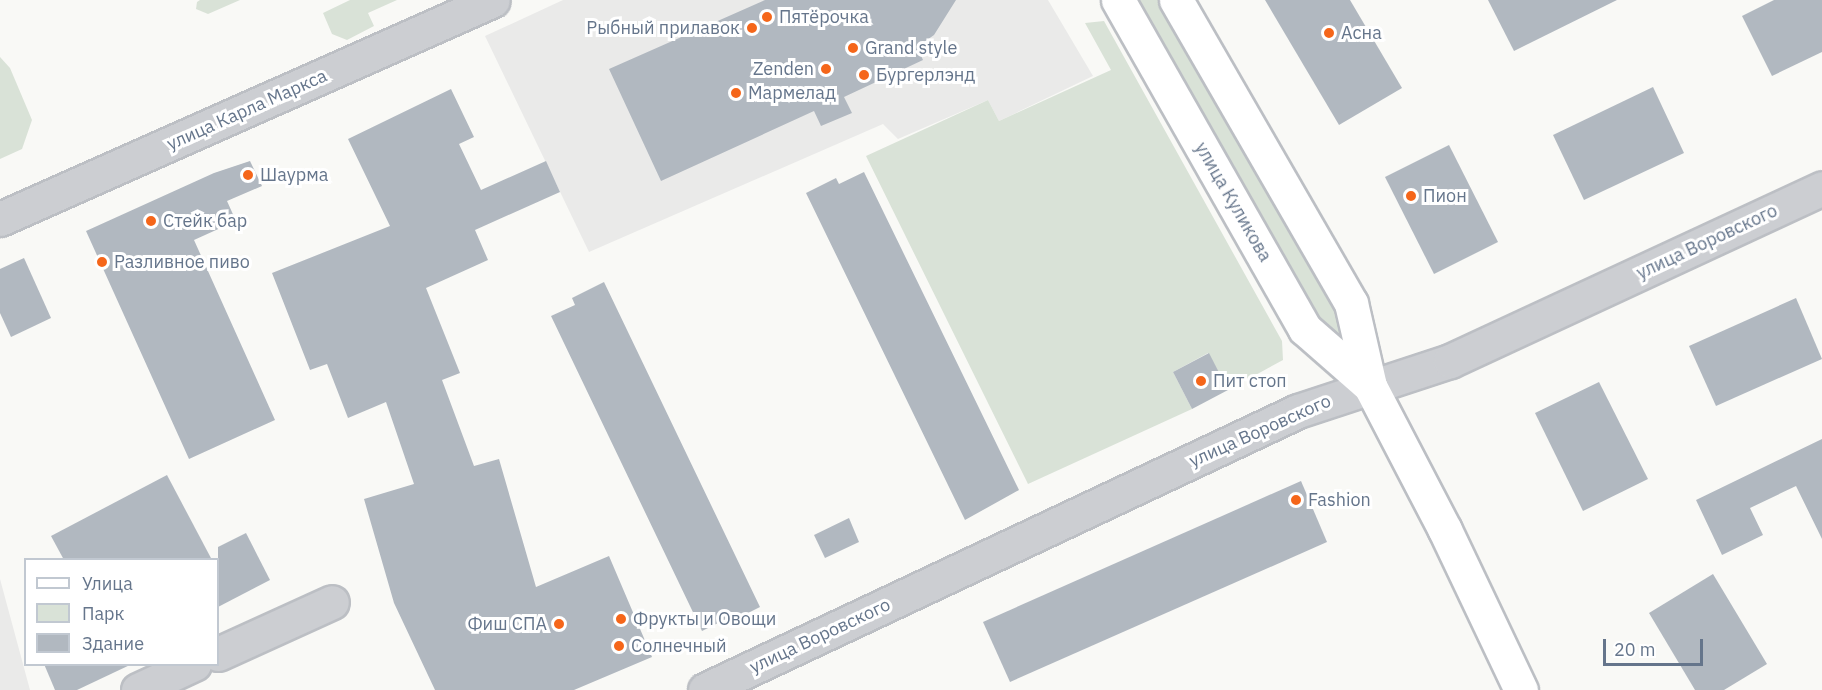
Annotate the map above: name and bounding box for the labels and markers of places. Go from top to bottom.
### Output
place label: Пятёрочка [779,6,869,28]
marker: Пятёрочка [760,10,774,24]
place label: Рыбный прилавок [586,17,740,39]
marker: Рыбный прилавок [745,21,759,35]
place label: Асна [1341,22,1382,44]
marker: Асна [1322,26,1336,40]
place label: Grand style [865,37,957,59]
marker: Grand style [846,41,860,55]
place label: Zenden [753,58,814,80]
marker: Zenden [819,62,833,76]
place label: Бургерлэнд [876,64,975,86]
marker: Бургерлэнд [857,68,871,82]
place label: Мармелад [748,82,836,104]
marker: Мармелад [729,86,743,100]
place label: Шаурма [260,164,328,186]
marker: Шаурма [241,168,255,182]
place label: Пион [1423,185,1467,207]
marker: Пион [1404,189,1418,203]
place label: Стейк бар [163,210,247,232]
marker: Стейк бар [144,214,158,228]
place label: Разливное пиво [114,251,250,273]
marker: Разливное пиво [95,255,109,269]
place label: Пит стоп [1213,370,1287,392]
marker: Пит стоп [1194,374,1208,388]
place label: Fashion [1308,489,1371,511]
marker: Fashion [1289,493,1303,507]
place label: Фрукты и Овощи [633,608,776,630]
marker: Фрукты и Овощи [614,612,628,626]
place label: Фиш СПА [467,613,547,635]
marker: Фиш СПА [552,617,566,631]
place label: Солнечный [631,635,727,657]
marker: Солнечный [612,639,626,653]

